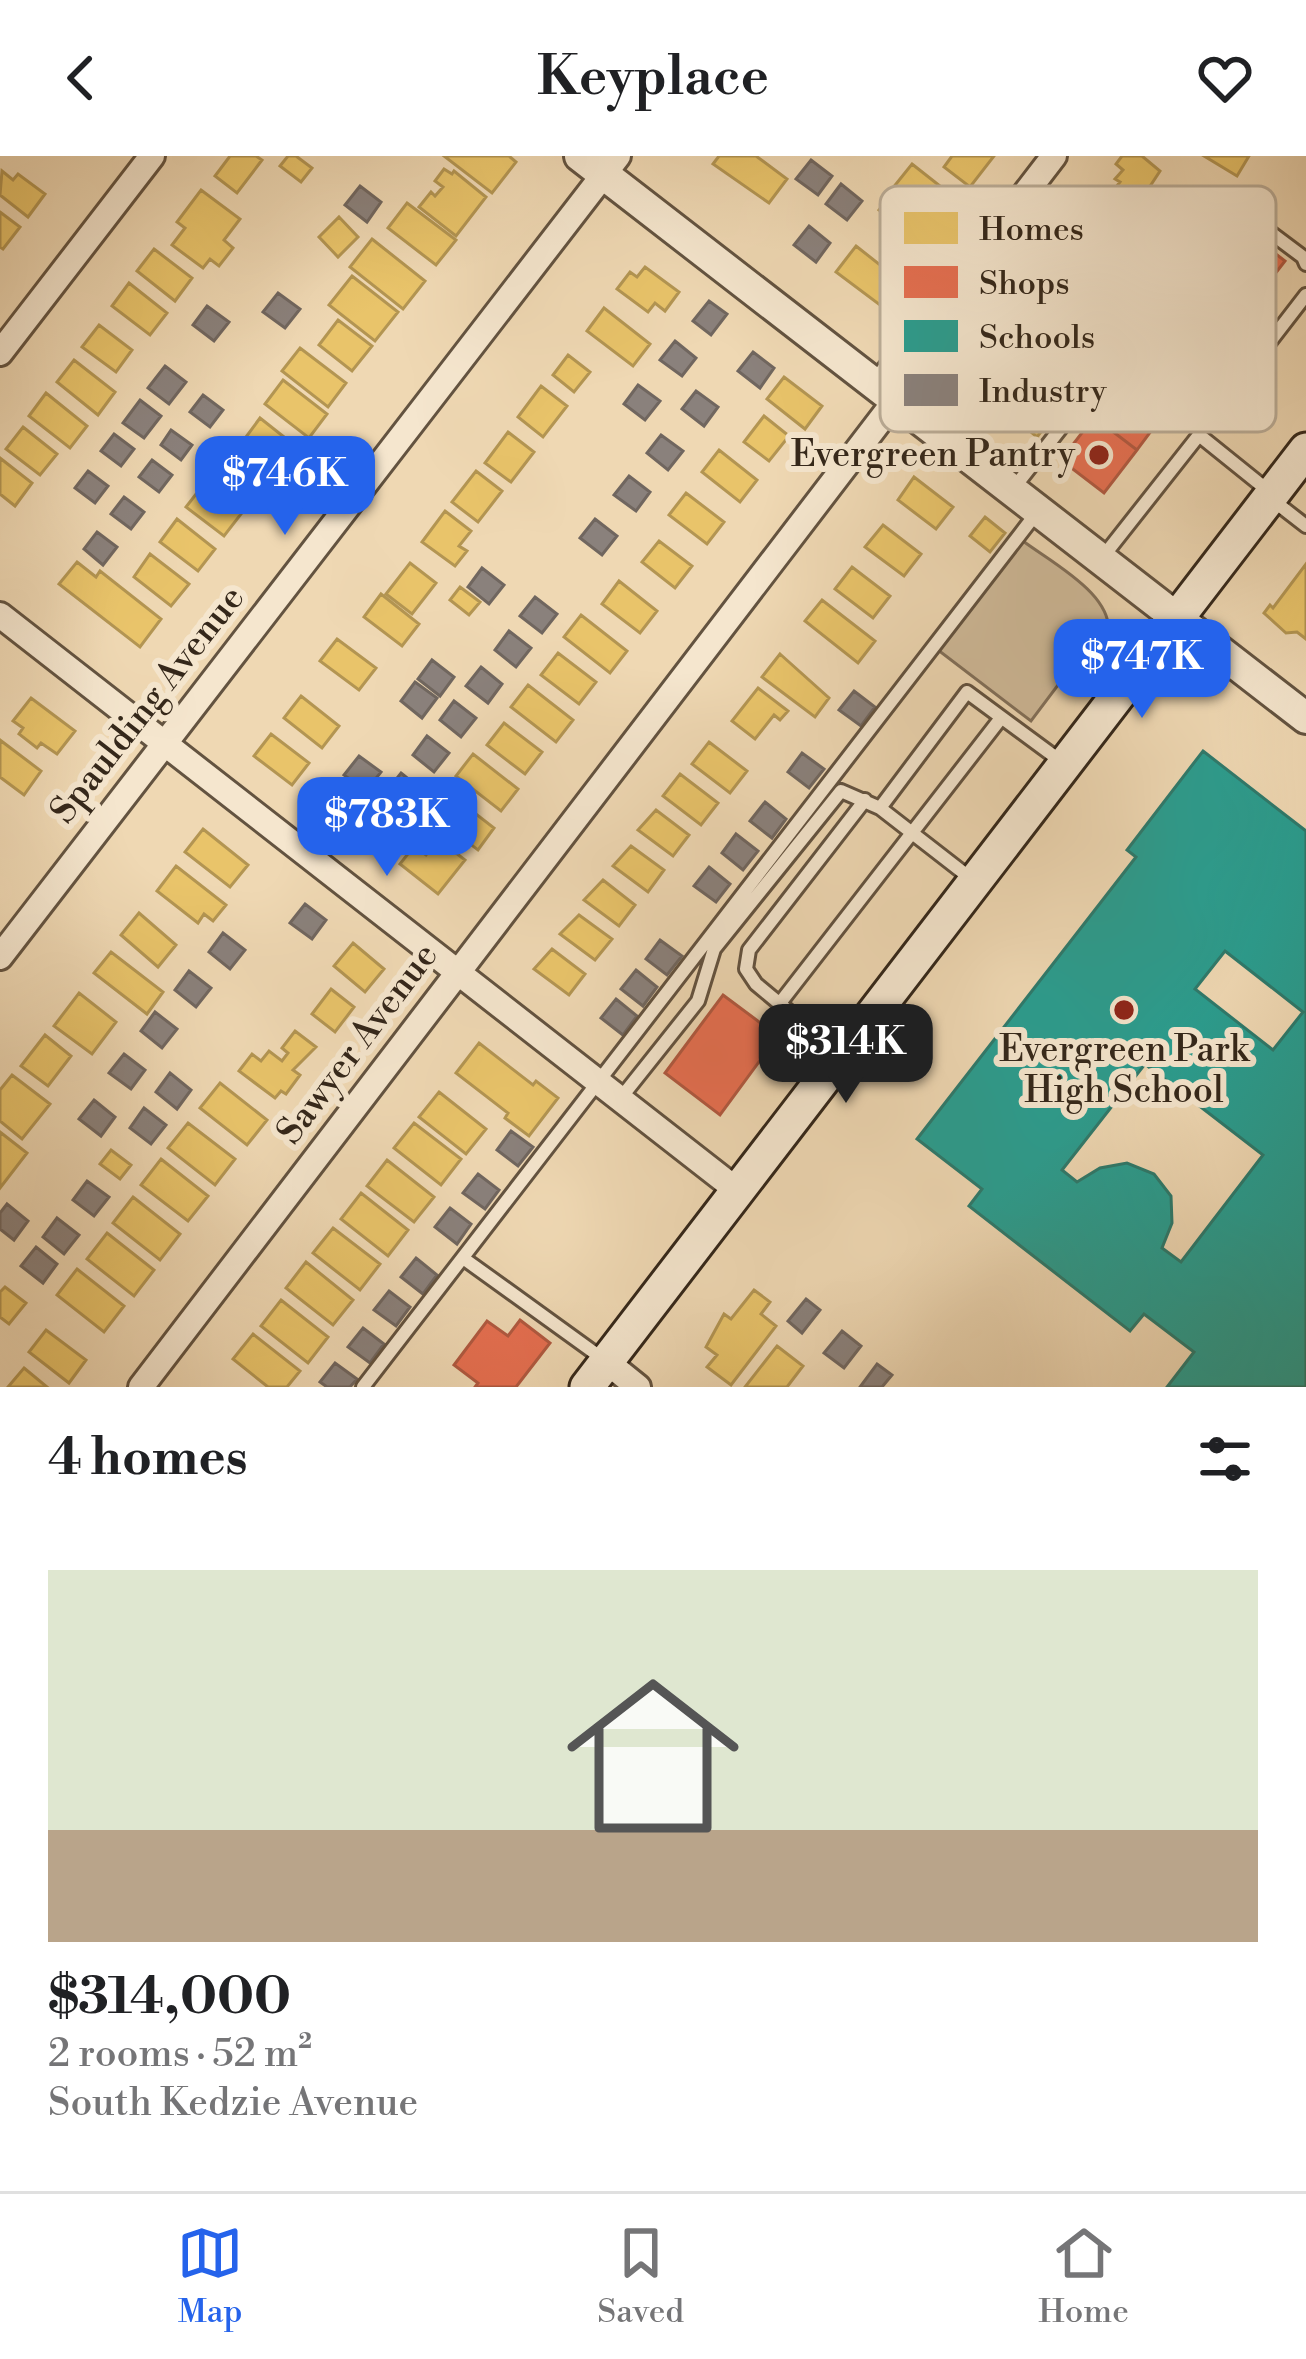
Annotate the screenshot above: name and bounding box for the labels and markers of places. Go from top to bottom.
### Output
place label: Evergreen Pantry [791,433,1075,478]
pin: $746K [201,436,369,538]
marker: Evergreen Pantry [1086,442,1112,468]
pin: $747K [1058,619,1226,721]
pin: $783K [303,777,471,879]
marker: Evergreen Park High School [1111,997,1137,1023]
pin: $314K [762,1004,930,1106]
place label: Evergreen Park High School [999,1028,1251,1114]

